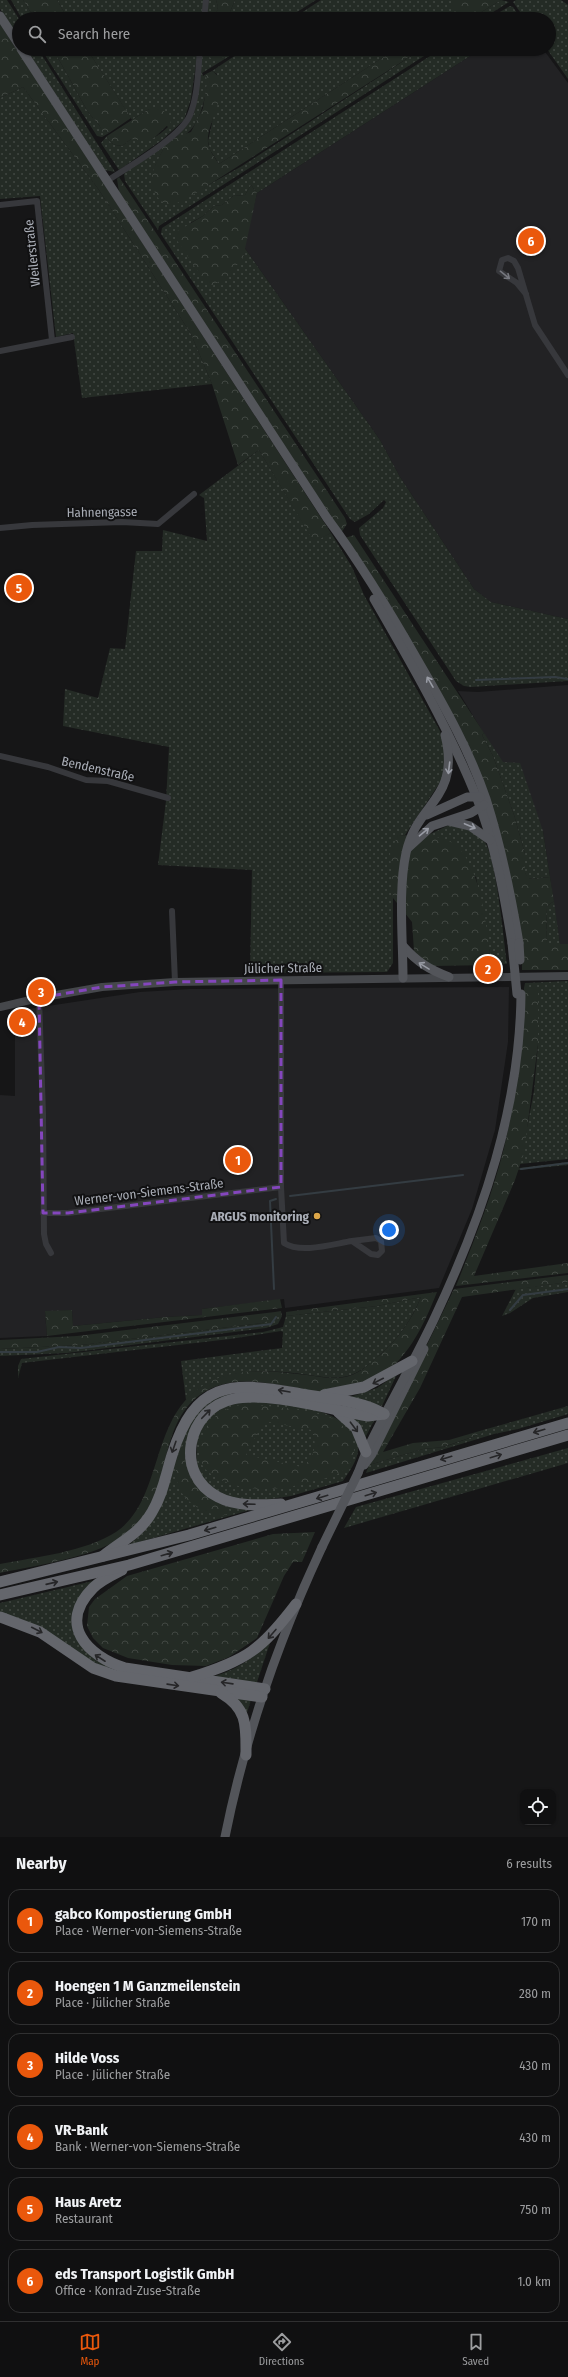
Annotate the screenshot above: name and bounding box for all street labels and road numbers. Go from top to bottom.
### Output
street label: Weilerstraße [21,219,43,287]
street label: Hahnengasse [66,504,138,520]
street label: Bendenstraße [60,753,136,785]
street label: Jülicher Straße [244,960,322,976]
street label: Werner-von-Siemens-Straße [74,1175,224,1209]

